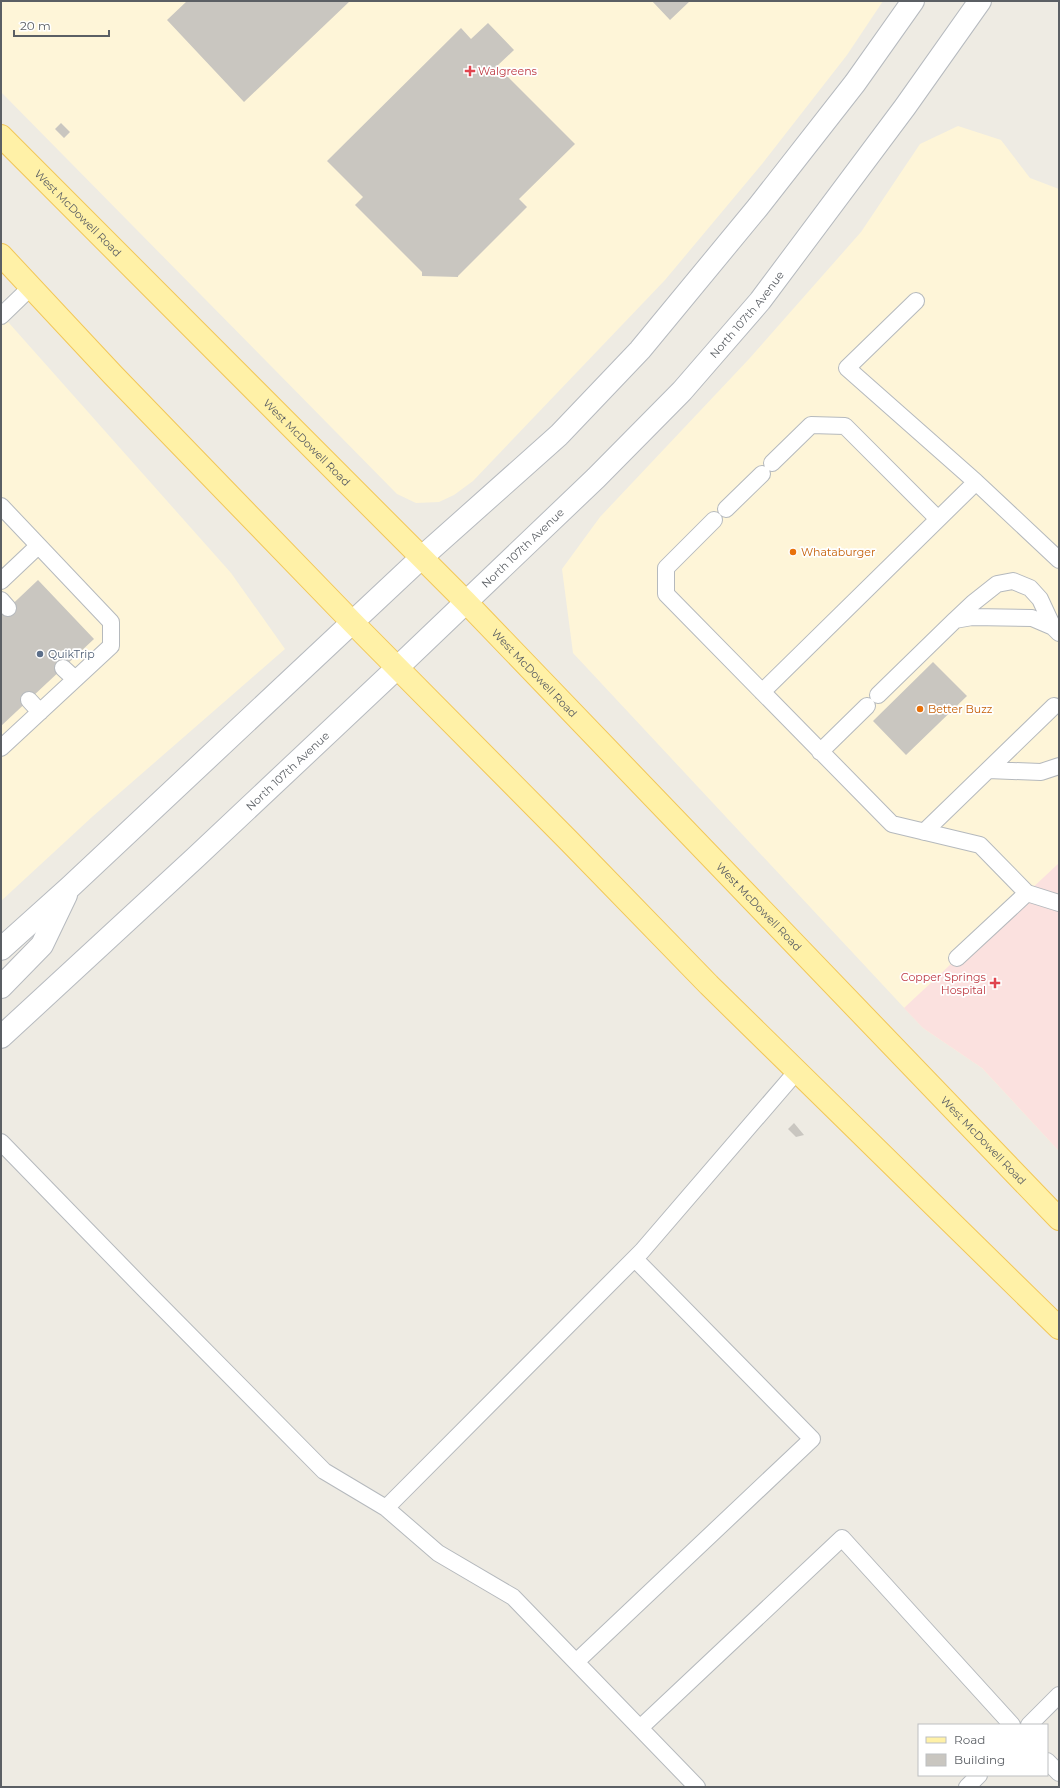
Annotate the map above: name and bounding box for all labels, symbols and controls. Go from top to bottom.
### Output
scale bar [14,12,109,38]
text: 20 m [20,18,51,33]
place label: Walgreens [478,64,538,78]
marker: Walgreens [465,66,475,76]
street label: West McDowell Road [32,167,124,260]
street label: North 107th Avenue [707,268,787,361]
street label: West McDowell Road [260,396,353,489]
street label: North 107th Avenue [478,505,567,591]
place label: Whataburger [801,545,875,559]
marker: Whataburger [788,547,798,557]
street label: West McDowell Road [489,626,580,720]
place label: QuikTrip [48,647,95,661]
marker: QuikTrip [35,649,45,659]
place label: Better Buzz [928,702,993,716]
marker: Better Buzz [915,704,925,714]
street label: North 107th Avenue [243,728,332,813]
street label: West McDowell Road [713,860,805,954]
place label: Copper Springs Hospital [901,970,987,997]
marker: Copper Springs Hospital [989,977,1001,989]
street label: West McDowell Road [938,1093,1029,1188]
legend [918,1724,1048,1776]
text: Road [954,1732,985,1747]
text: Building [954,1752,1005,1767]

